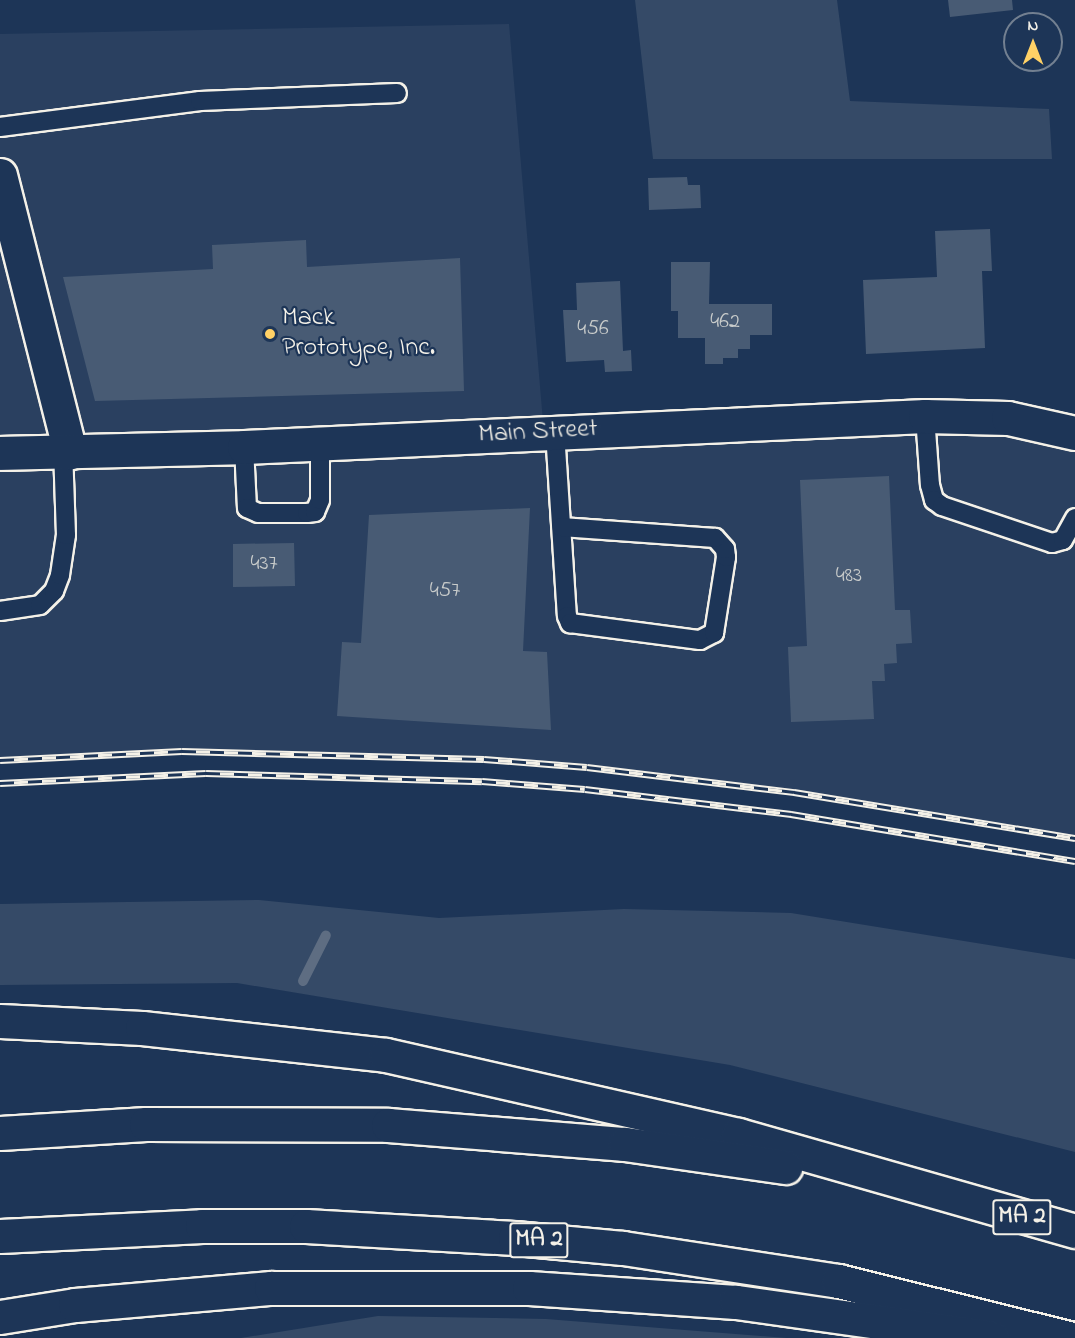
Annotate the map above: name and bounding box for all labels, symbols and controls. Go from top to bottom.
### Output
north arrow [1003,12,1063,72]
text: N [1028,14,1038,38]
place label: Mack Prototype, Inc. [282,303,435,364]
house number: 462 [710,310,740,336]
house number: 456 [577,317,609,343]
marker: Mack Prototype, Inc. [263,327,277,341]
street label: Main Street [478,414,598,452]
house number: 437 [250,552,278,578]
house number: 483 [836,564,862,590]
house number: 457 [430,579,460,605]
road number: MA 2 [992,1196,1052,1238]
road number: MA 2 [509,1219,569,1261]

